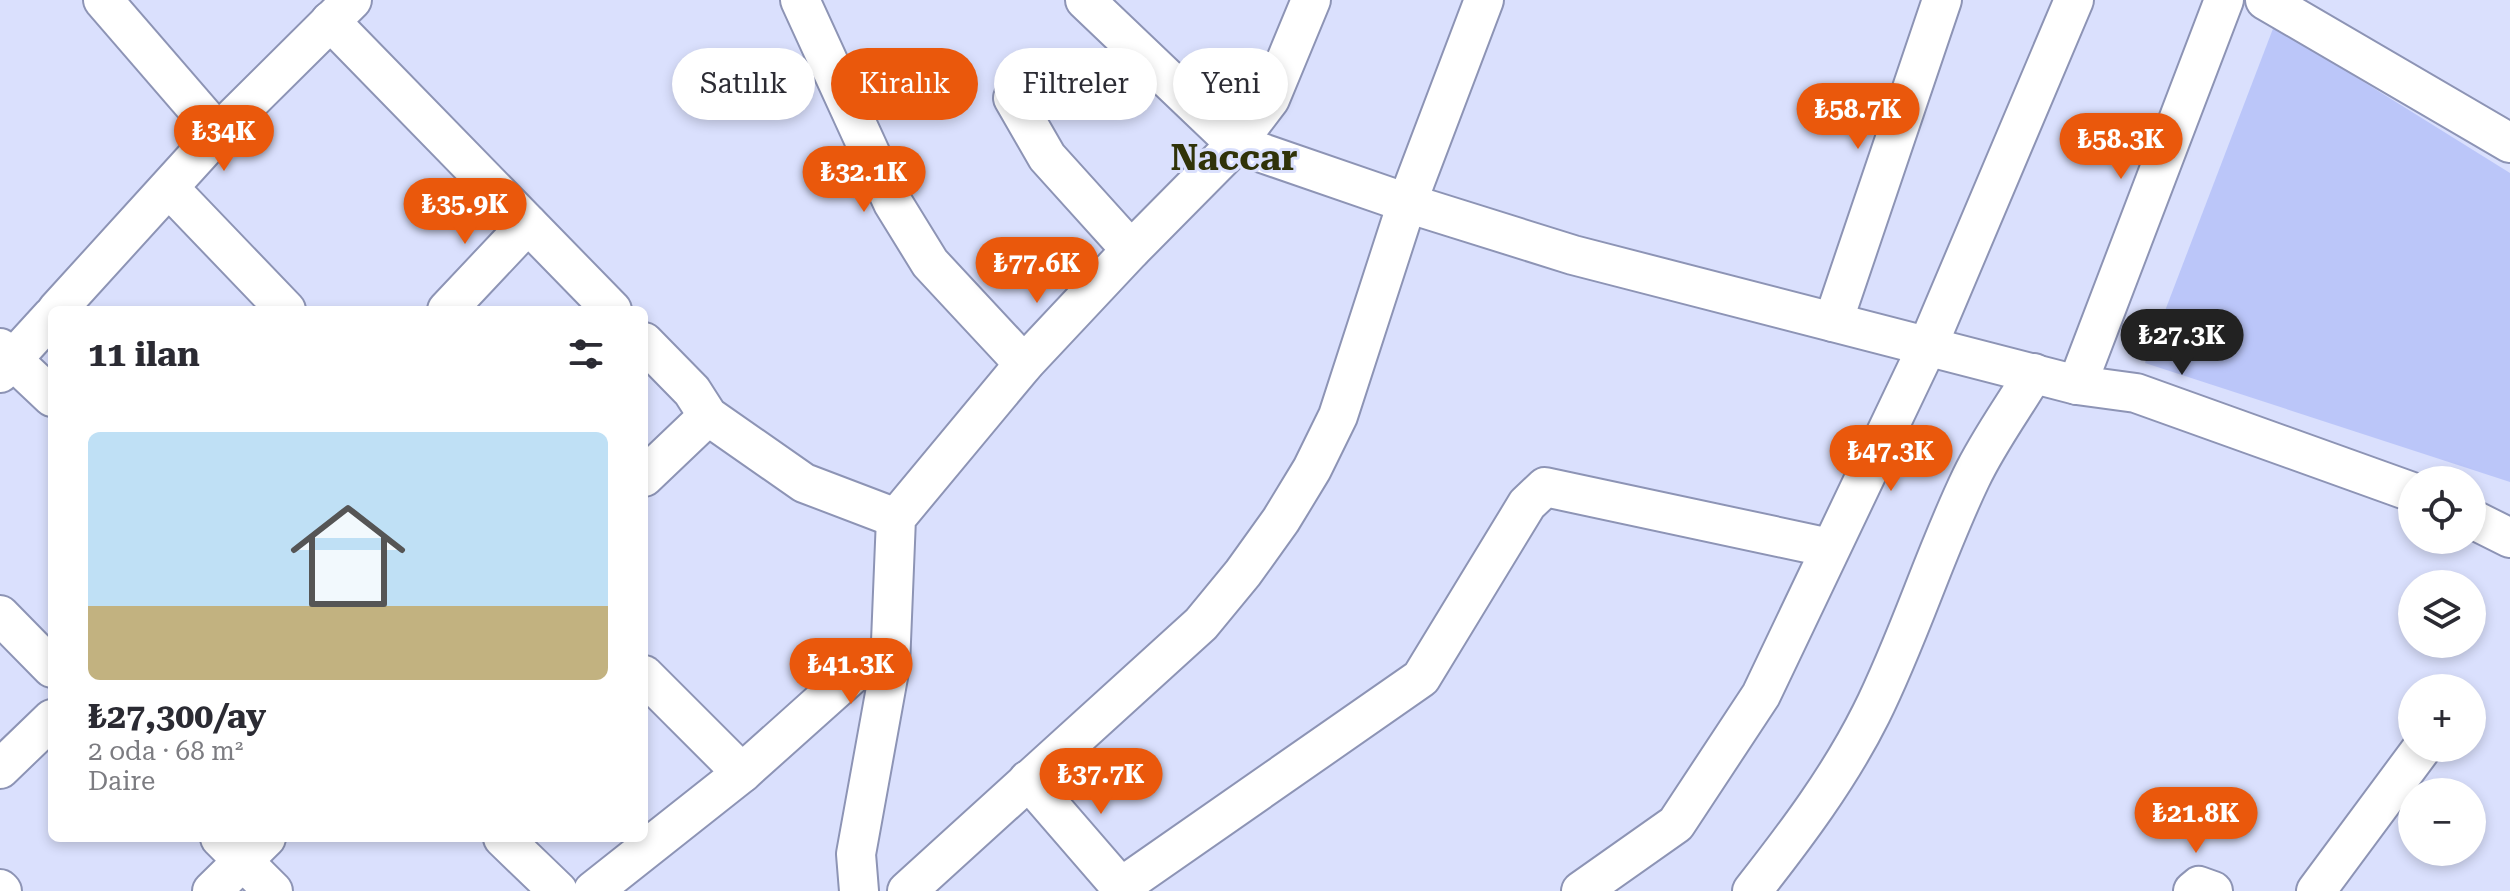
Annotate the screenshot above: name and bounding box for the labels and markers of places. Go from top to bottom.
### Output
pin: ₺58.7K [1793,83,1923,151]
pin: ₺34K [177,105,271,173]
pin: ₺58.3K [2056,113,2186,181]
pin: ₺32.1K [799,146,929,214]
pin: ₺35.9K [400,178,530,246]
pin: ₺77.6K [972,237,1102,305]
pin: ₺27.3K [2117,309,2247,377]
pin: ₺47.3K [1826,425,1956,493]
pin: ₺41.3K [786,638,916,706]
pin: ₺37.7K [1036,748,1166,816]
pin: ₺21.8K [2131,787,2261,855]

